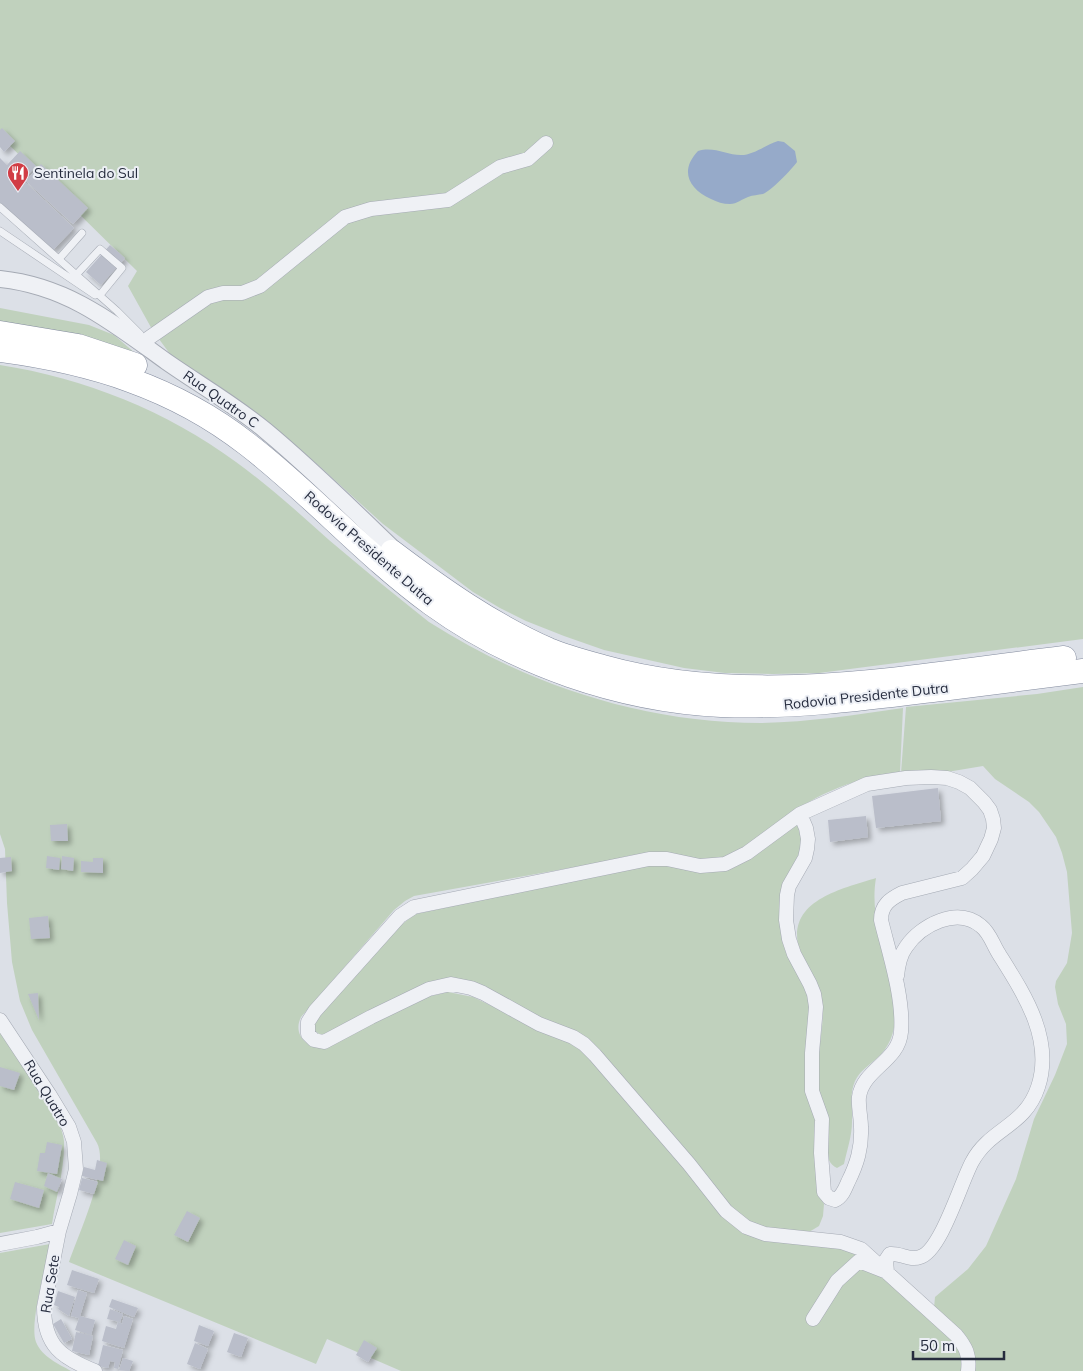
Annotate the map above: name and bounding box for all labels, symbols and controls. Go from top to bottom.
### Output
restaurant icon: Sentinela do Sul [6,161,30,192]
place label: Sentinela do Sul [34,164,138,182]
street label: Rua Quatro C [180,366,262,432]
street label: Rodovia Presidente Dutra [301,487,437,609]
street label: Rodovia Presidente Dutra [783,678,949,714]
street label: Rua Quatro [20,1056,74,1130]
street label: Rua Sete [37,1254,63,1314]
scale bar [913,1328,1004,1360]
text: 50 m [920,1336,955,1355]

